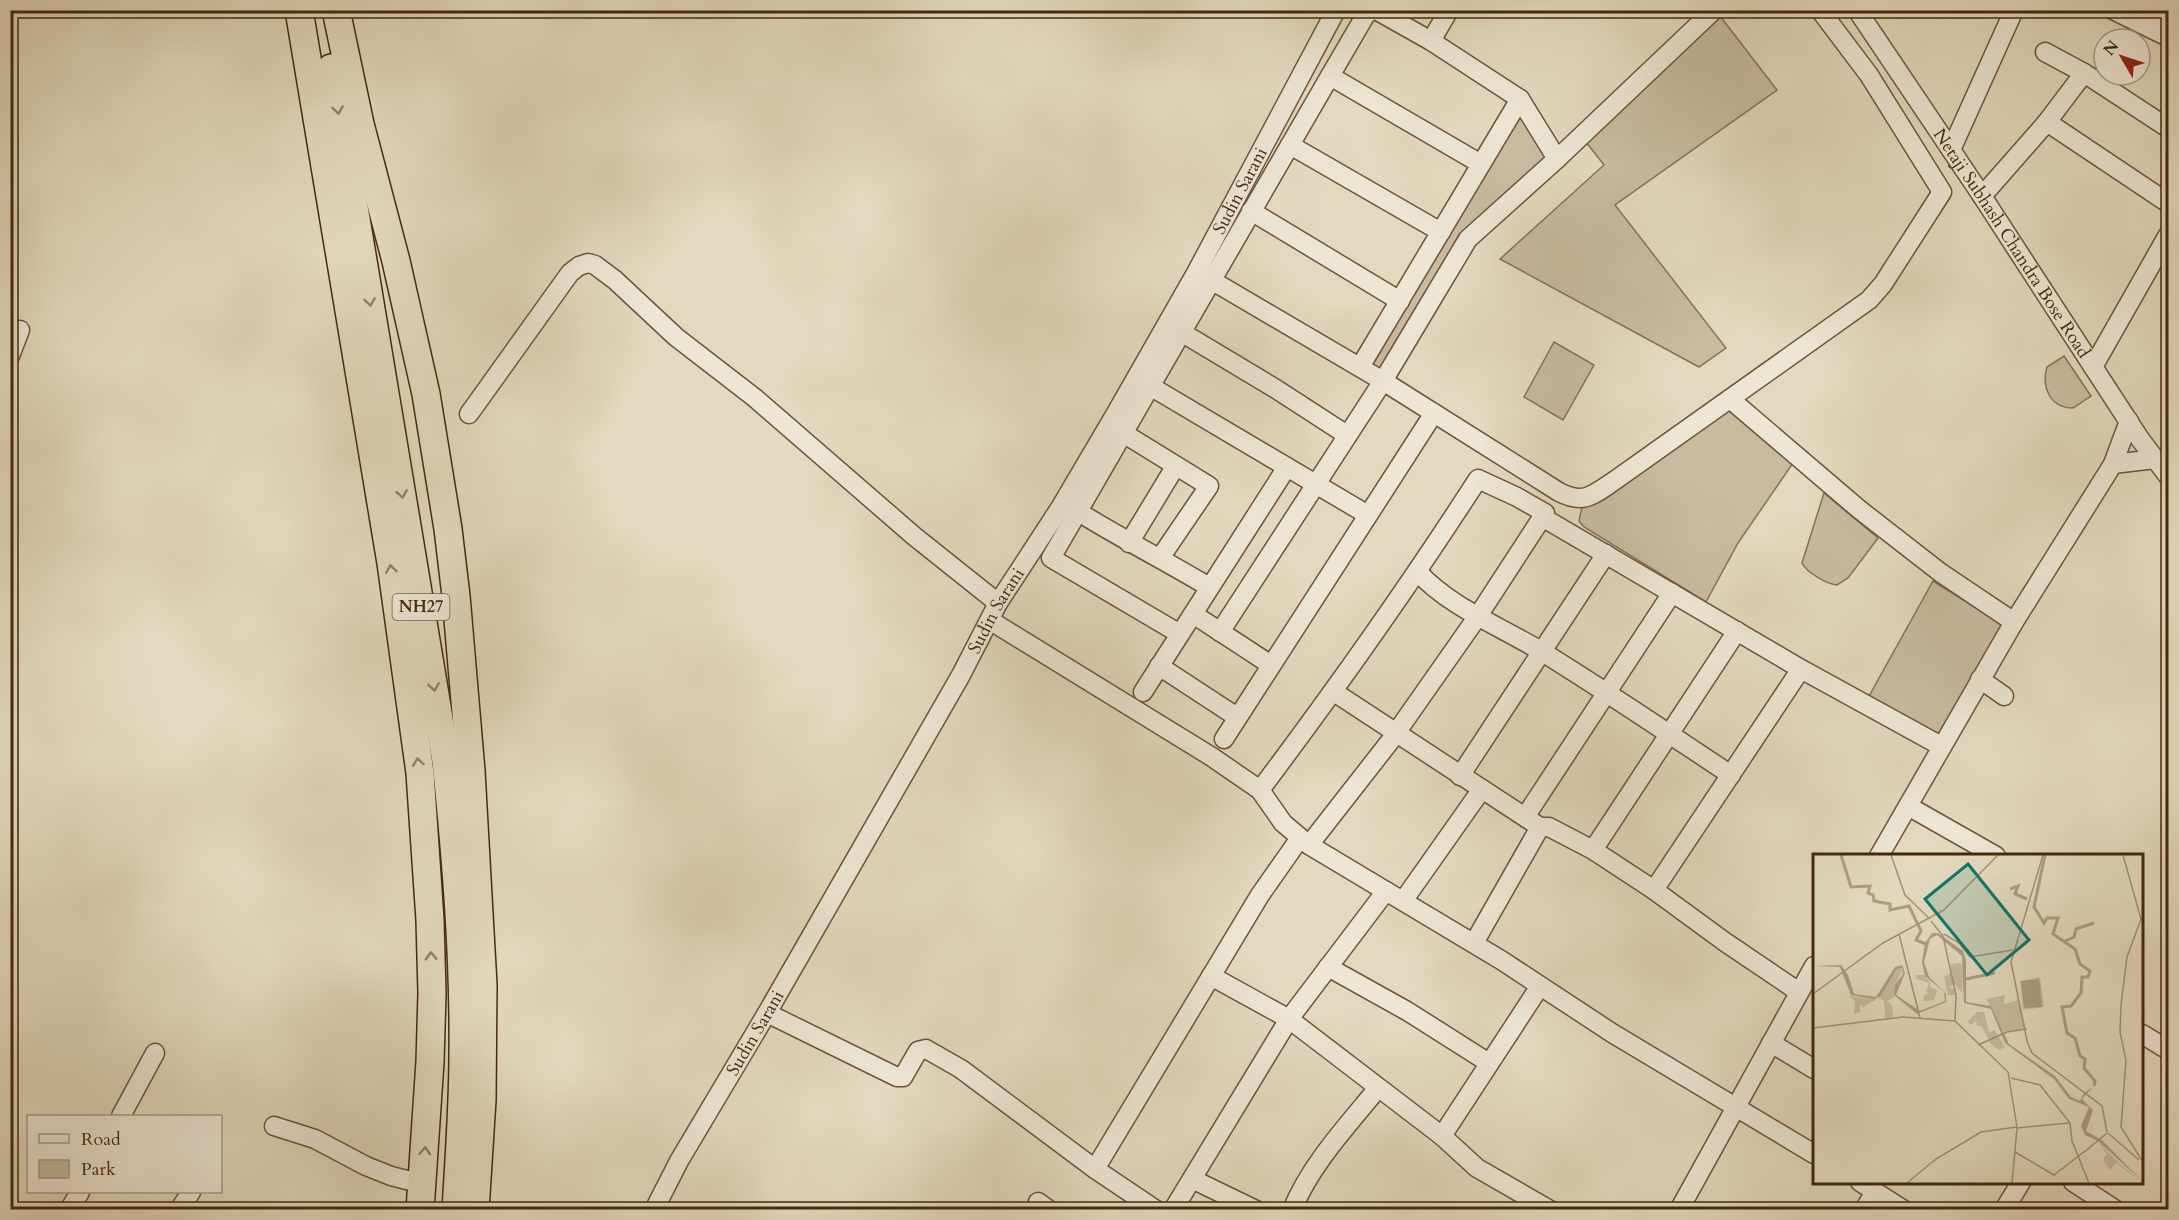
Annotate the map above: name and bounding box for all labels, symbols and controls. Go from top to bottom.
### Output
north arrow [2092,27,2152,87]
text: N [2098,36,2124,61]
one-way arrow [331,105,343,114]
street label: Netaji Subhash Chandra Bose Road [1927,123,2097,363]
street label: Sudin Sarani [1206,143,1273,239]
one-way arrow [363,297,375,307]
one-way arrow [395,489,408,499]
street label: Sudin Sarani [962,563,1030,658]
one-way arrow [386,564,398,573]
road number: NH27 [392,594,450,620]
one-way arrow [428,682,440,691]
one-way arrow [412,757,425,767]
inset map [1813,854,2143,1184]
one-way arrow [425,952,437,961]
street label: Sudin Sarani [720,986,790,1080]
legend [27,1115,222,1193]
text: Road [81,1127,121,1152]
one-way arrow [418,1147,431,1156]
text: Park [81,1157,116,1182]

